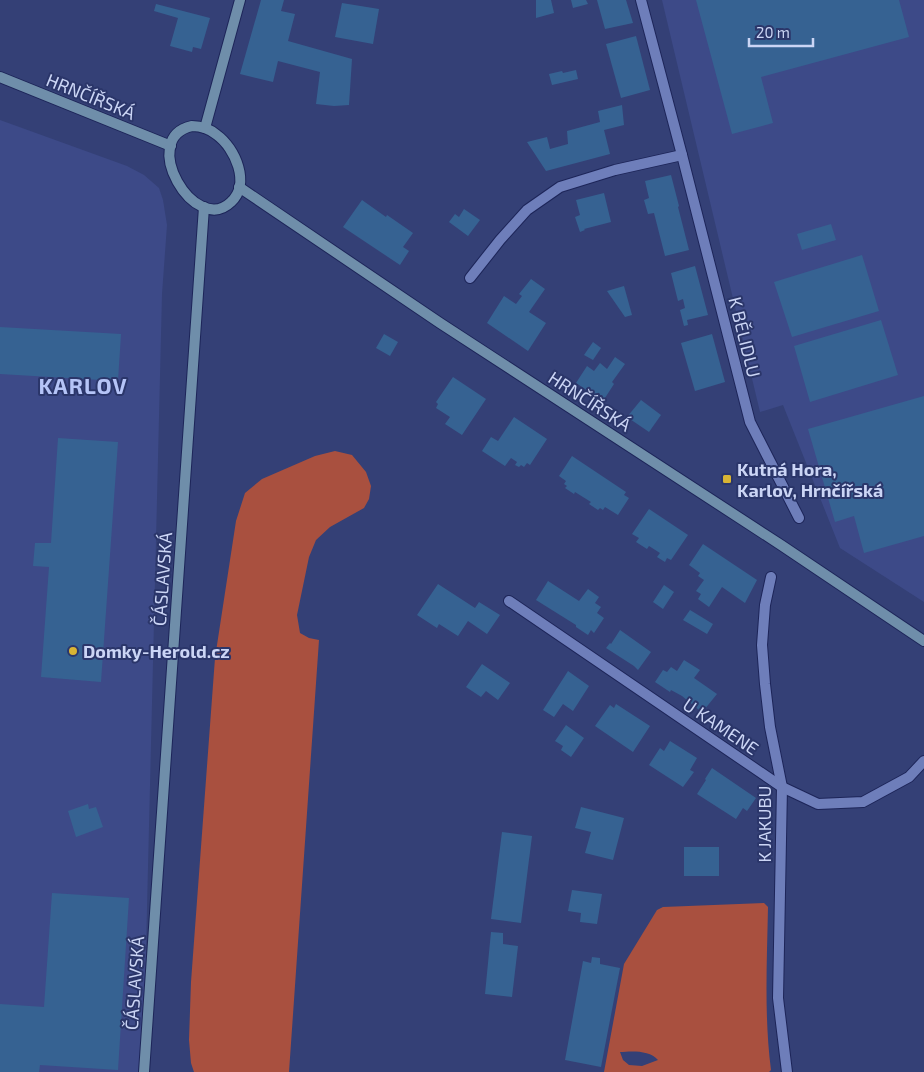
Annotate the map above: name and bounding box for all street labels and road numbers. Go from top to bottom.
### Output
street label: HRNČÍŘSKÁ [43,68,139,124]
street label: K BĚLIDLU [724,294,766,380]
street label: HRNČÍŘSKÁ [545,366,636,436]
street label: ČÁSLAVSKÁ [148,530,176,627]
street label: U KAMENE [679,693,763,759]
street label: K JAKUBU [753,785,775,863]
street label: ČÁSLAVSKÁ [120,934,148,1031]

